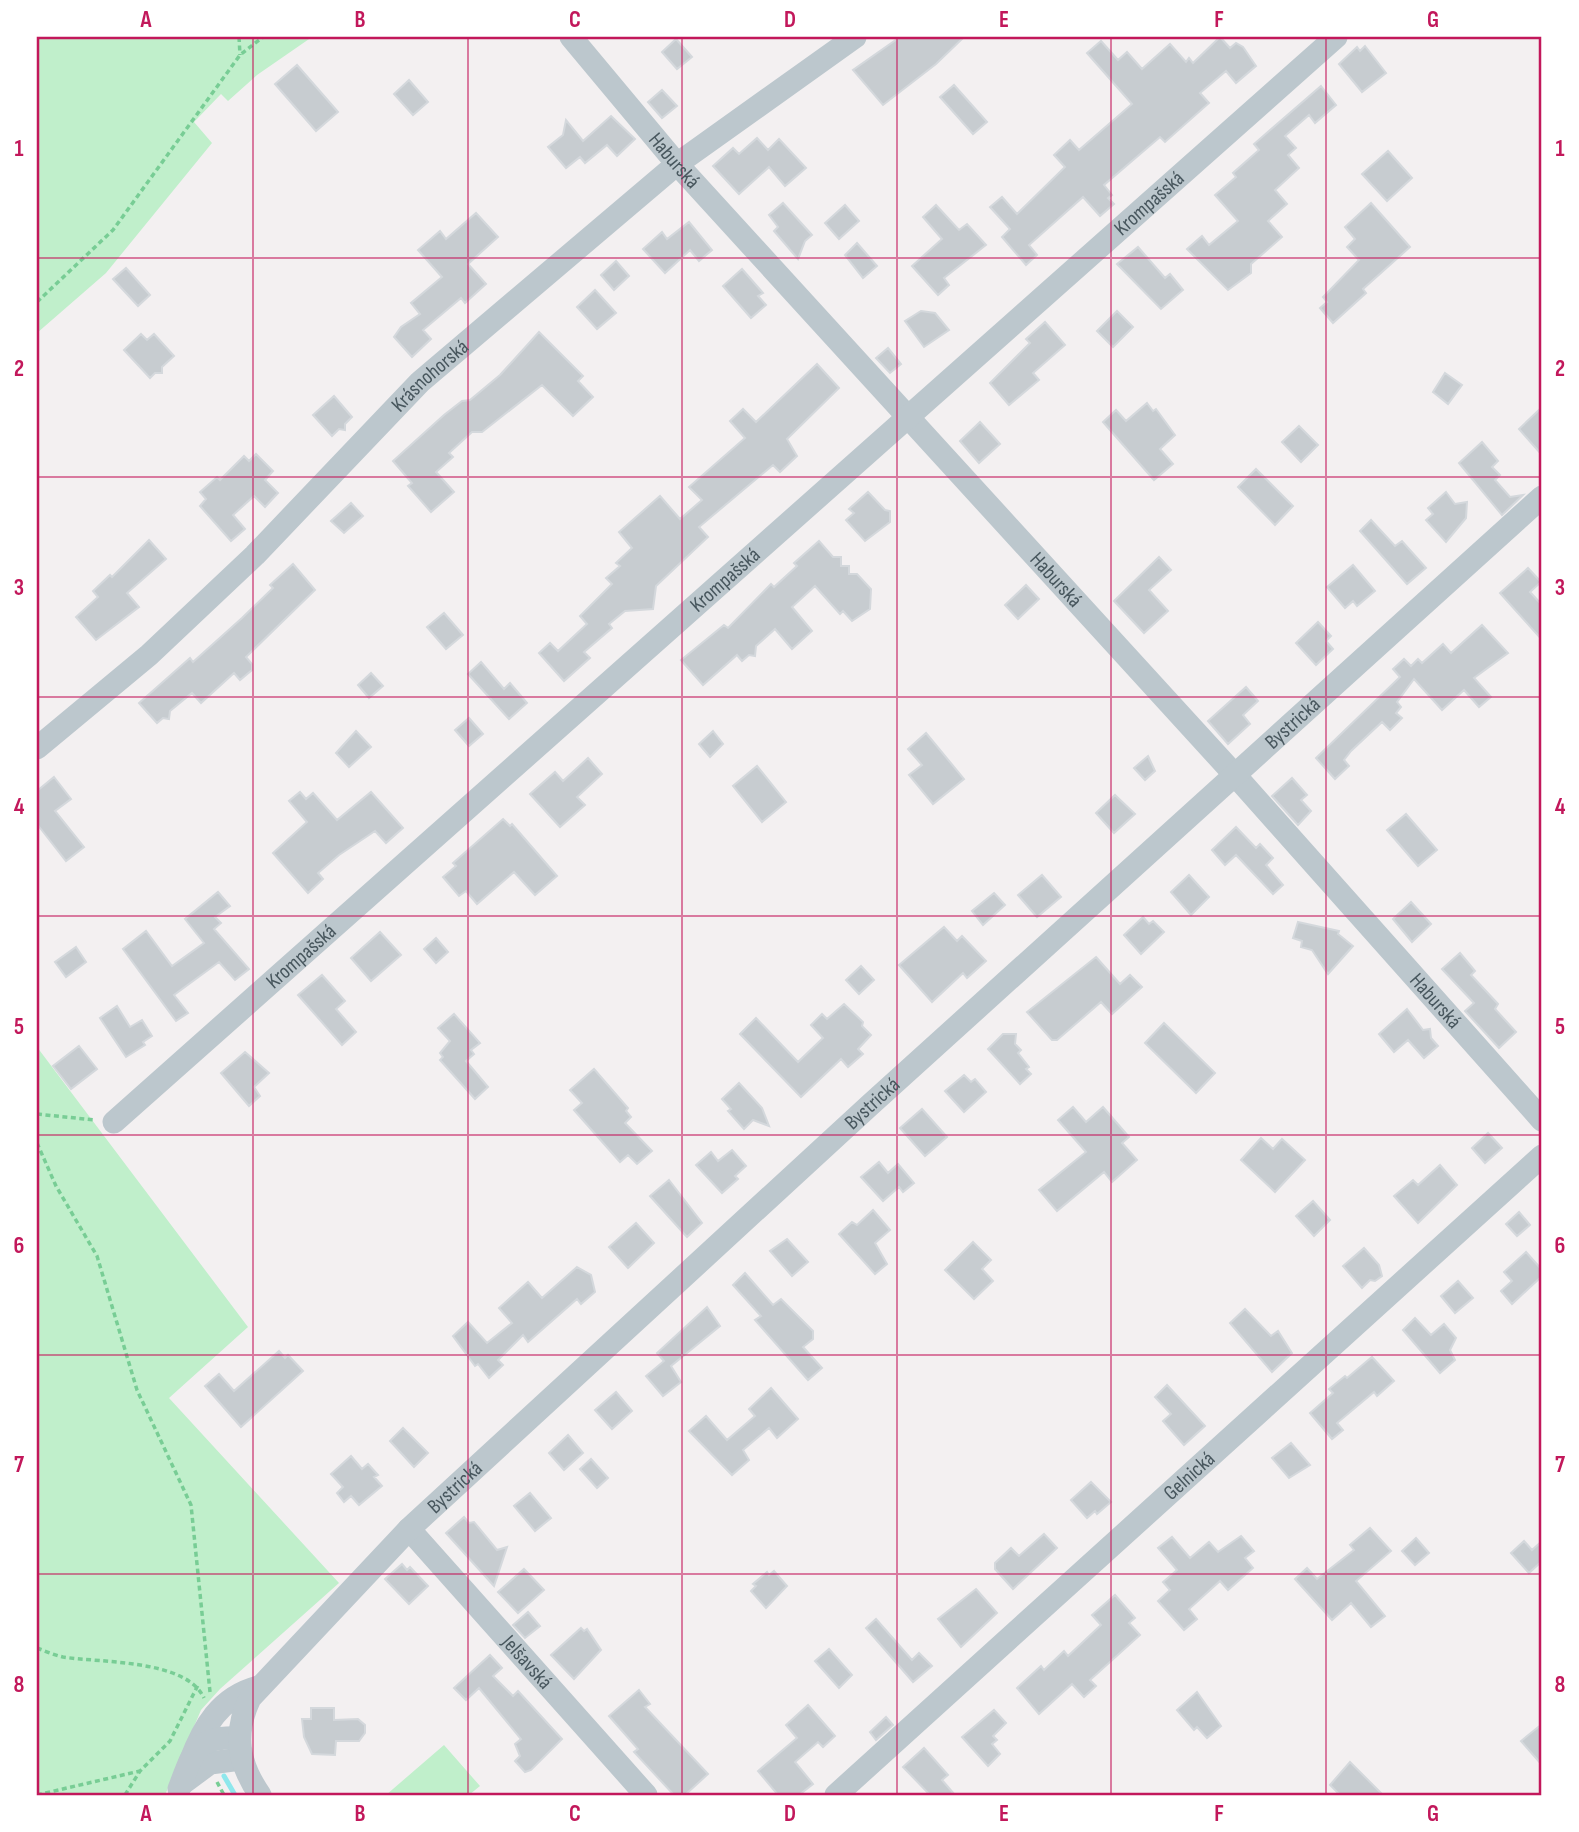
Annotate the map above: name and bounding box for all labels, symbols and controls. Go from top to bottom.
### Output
text: A [140,6,153,34]
text: B [355,6,366,34]
text: C [569,6,581,34]
text: D [784,6,796,34]
text: E [999,6,1009,34]
text: F [1214,6,1224,34]
text: G [1427,6,1439,34]
street label: Haburská [643,128,705,194]
text: 1 [14,135,24,163]
text: 1 [1555,135,1565,163]
street label: Krompašská [1109,166,1189,241]
street label: Krásnohorská [386,334,474,417]
text: 2 [14,355,24,383]
text: 2 [1555,355,1565,383]
street label: Krompašská [685,542,765,618]
street label: Haburská [1025,547,1087,612]
text: 3 [14,574,24,602]
text: 3 [1555,574,1565,602]
street label: Bystrická [1260,692,1325,755]
text: 4 [14,793,25,821]
text: 4 [1555,793,1566,821]
street label: Krompašská [261,919,341,994]
street label: Haburská [1404,968,1467,1034]
text: 5 [14,1013,24,1041]
text: 5 [1555,1013,1565,1041]
street label: Bystrická [840,1072,905,1135]
text: 6 [14,1232,24,1260]
text: 6 [1555,1232,1565,1260]
street label: Gelnická [1158,1446,1220,1505]
text: 7 [14,1451,24,1479]
text: 7 [1555,1451,1565,1479]
street label: Bystrická [422,1456,488,1519]
street label: Jelšavská [496,1629,558,1694]
text: 8 [14,1671,25,1699]
text: 8 [1555,1671,1566,1699]
text: A [140,1800,153,1828]
text: B [355,1800,366,1828]
text: C [569,1800,581,1828]
text: D [784,1800,796,1828]
text: E [999,1800,1009,1828]
text: F [1214,1800,1224,1828]
text: G [1427,1800,1439,1828]

